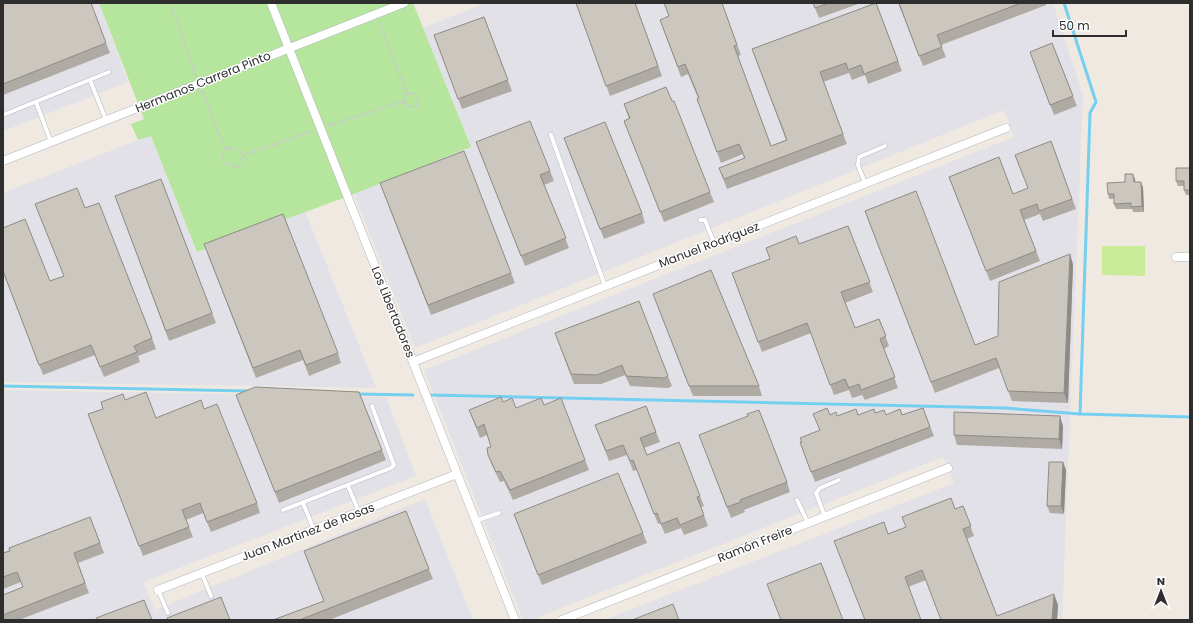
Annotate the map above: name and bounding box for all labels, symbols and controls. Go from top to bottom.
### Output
scale bar [1053,12,1126,38]
text: 50 m [1059,17,1090,34]
street label: Hermanos Carrera Pinto [133,46,273,117]
street label: Manuel Rodríguez [656,217,762,272]
street label: Los Libertadores [367,264,420,360]
street label: Juan Martinez de Rosas [239,498,377,565]
street label: Ramón Freire [715,521,795,566]
north arrow [1141,571,1181,611]
text: N [1157,573,1165,589]

